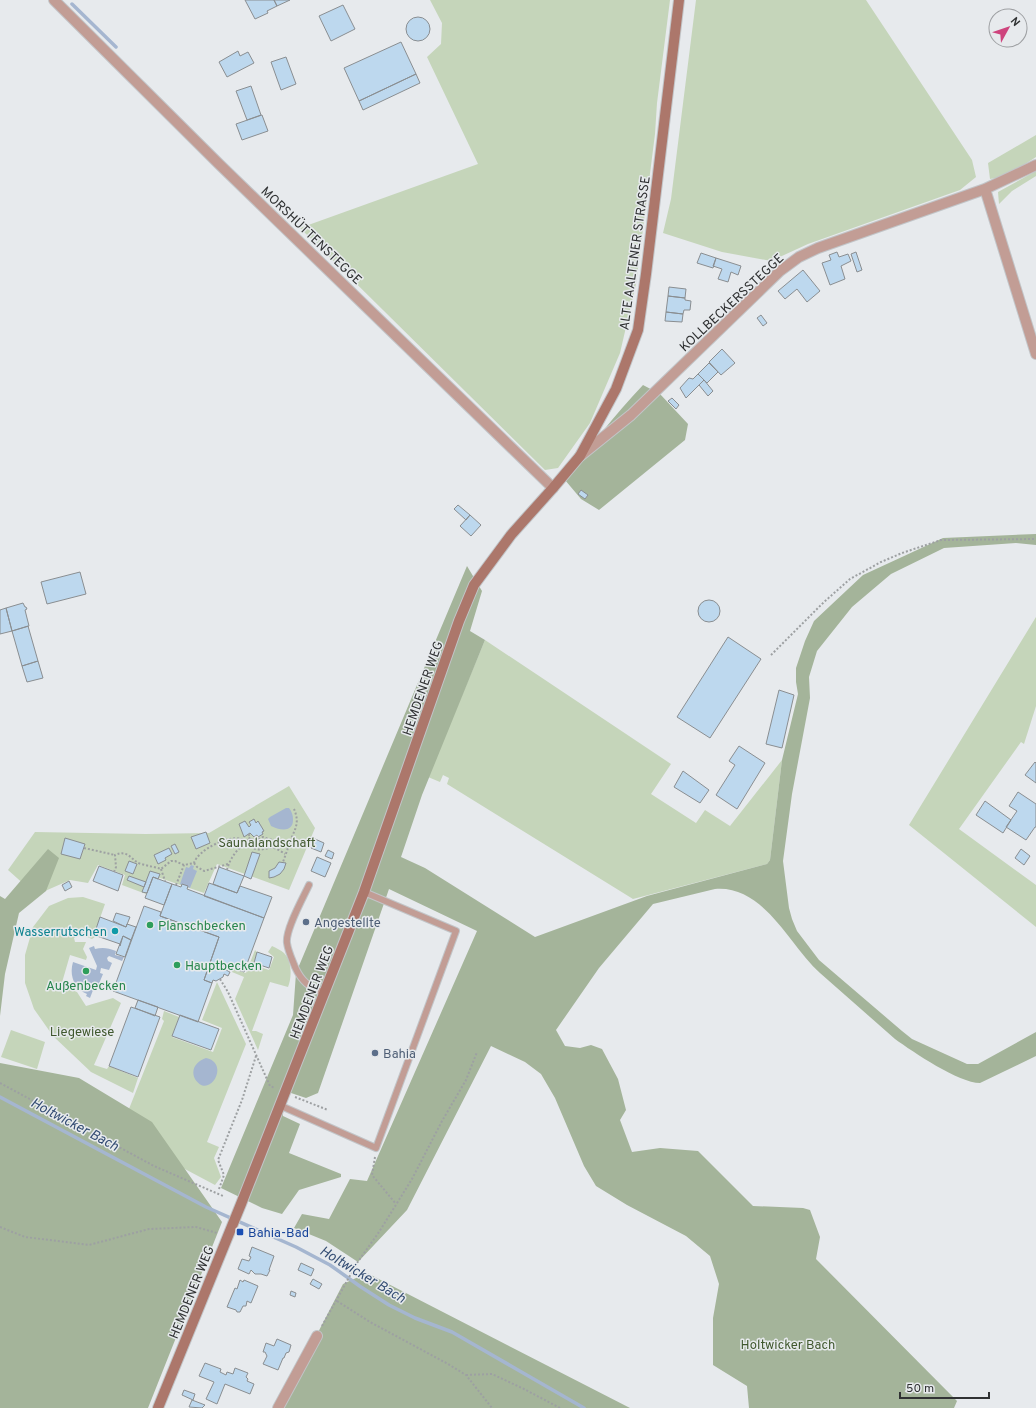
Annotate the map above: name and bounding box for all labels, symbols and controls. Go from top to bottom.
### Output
north arrow [988,8,1028,48]
text: N [1007,15,1023,30]
street label: ALTE AALTENER STRASSE [617,175,655,331]
street label: MORSHÜTTENSTEGGE [257,183,366,289]
street label: KOLLBECKERSSTEGGE [677,251,788,356]
street label: HEMDENER WEG [400,639,448,738]
park label: Saunalandschaft [218,836,316,852]
place label: Angestellte [314,916,381,932]
marker: Angestellte [301,917,311,927]
place label: Planschbecken [158,919,246,935]
marker: Planschbecken [145,920,155,930]
place label: Wasserrutschen [14,925,107,941]
marker: Wasserrutschen [110,926,120,936]
street label: HEMDENER WEG [288,944,338,1042]
place label: Hauptbecken [185,959,262,975]
marker: Hauptbecken [172,960,182,970]
marker: Außenbecken [81,966,91,976]
place label: Außenbecken [46,979,126,995]
park label: Liegewiese [50,1025,114,1041]
place label: Bahia [383,1047,416,1063]
marker: Bahia [370,1048,380,1058]
water label: Holtwicker Bach [27,1095,122,1156]
place label: Bahia-Bad [248,1226,309,1242]
marker: Bahia-Bad [235,1227,245,1237]
water label: Holtwicker Bach [316,1243,409,1308]
street label: HEMDENER WEG [167,1244,219,1342]
park label: Holtwicker Bach [741,1338,835,1354]
scale bar [900,1374,989,1400]
text: 50 m [906,1381,934,1397]

